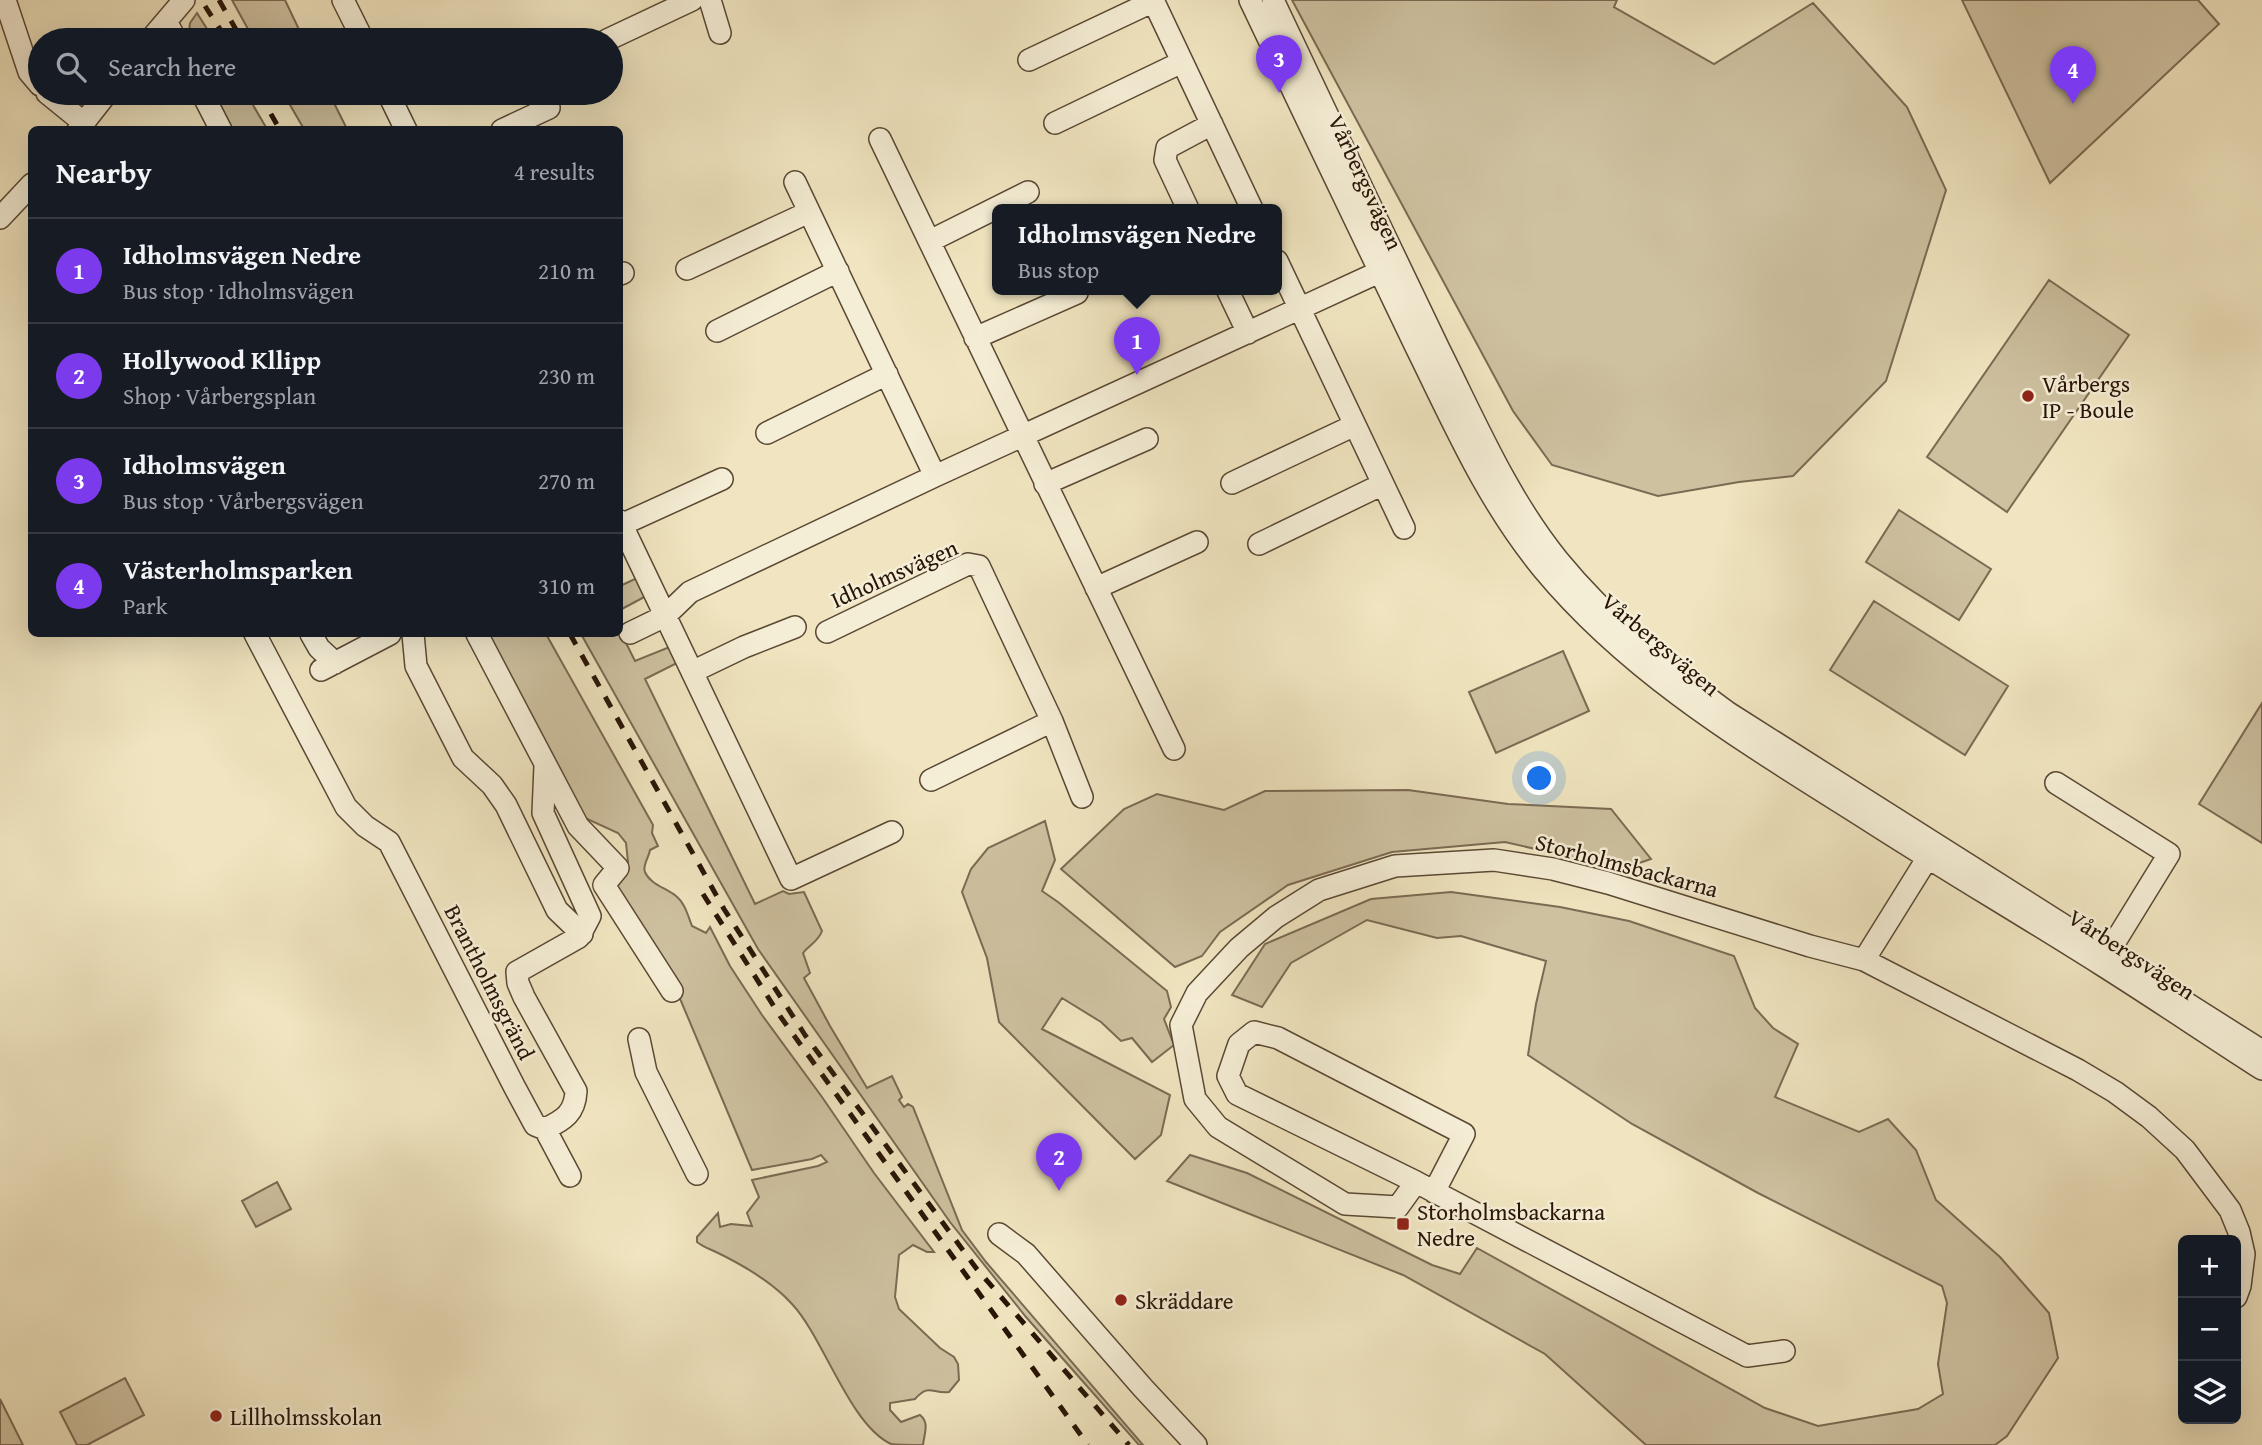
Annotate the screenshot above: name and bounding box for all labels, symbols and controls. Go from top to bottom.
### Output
search box [28,28,623,105]
pin: 3 [1256,35,1302,93]
pin: 4 [2050,46,2096,104]
text: Search here [108,47,236,86]
icon: search [52,48,90,86]
street label: Vårbergsvägen [1320,109,1412,255]
text: Nearby [56,150,152,194]
text: 4 results [514,155,595,188]
popup [992,204,1282,295]
text: Idholmsvägen Nedre [1018,214,1256,253]
text: Idholmsvägen Nedre [123,235,361,274]
text: Bus stop [1018,253,1099,286]
text: 1 [73,254,85,287]
text: 210 m [538,254,595,287]
text: Bus stop · Idholmsvägen [123,274,354,307]
pin: 1 [1114,317,1160,375]
text: Hollywood Kllipp [123,340,321,379]
text: 2 [73,359,85,392]
text: 230 m [538,359,595,392]
place label: Vårbergs IP - Boule [2042,367,2134,426]
text: Shop · Vårbergsplan [123,379,316,412]
marker: Vårbergs IP - Boule [2020,388,2036,404]
text: Idholmsvägen [123,445,286,484]
text: 3 [73,464,85,497]
text: 270 m [538,464,595,497]
text: Bus stop · Vårbergsvägen [123,484,364,517]
street label: Idholmsvägen [825,530,963,616]
text: Västerholmsparken [123,550,353,589]
text: 4 [73,569,85,602]
text: 310 m [538,569,595,602]
street label: Vårbergsvägen [1595,585,1727,703]
text: Park [123,589,167,622]
your location [1522,761,1556,795]
street label: Storholmsbackarna [1532,825,1722,905]
street label: Brantholmsgränd [437,899,544,1066]
street label: Vårbergsvägen [2062,901,2202,1008]
pin: 2 [1036,1133,1082,1191]
place label: Storholmsbackarna Nedre [1417,1195,1605,1254]
marker: Storholmsbackarna Nedre [1395,1216,1411,1232]
map controls [2178,1235,2241,1424]
button: + [2178,1235,2241,1298]
place label: Skräddare [1135,1284,1234,1317]
marker: Skräddare [1113,1292,1129,1308]
button: − [2178,1298,2241,1361]
button: layers [2178,1361,2241,1424]
place label: Lillholmsskolan [230,1400,382,1433]
marker: Lillholmsskolan [208,1408,224,1424]

